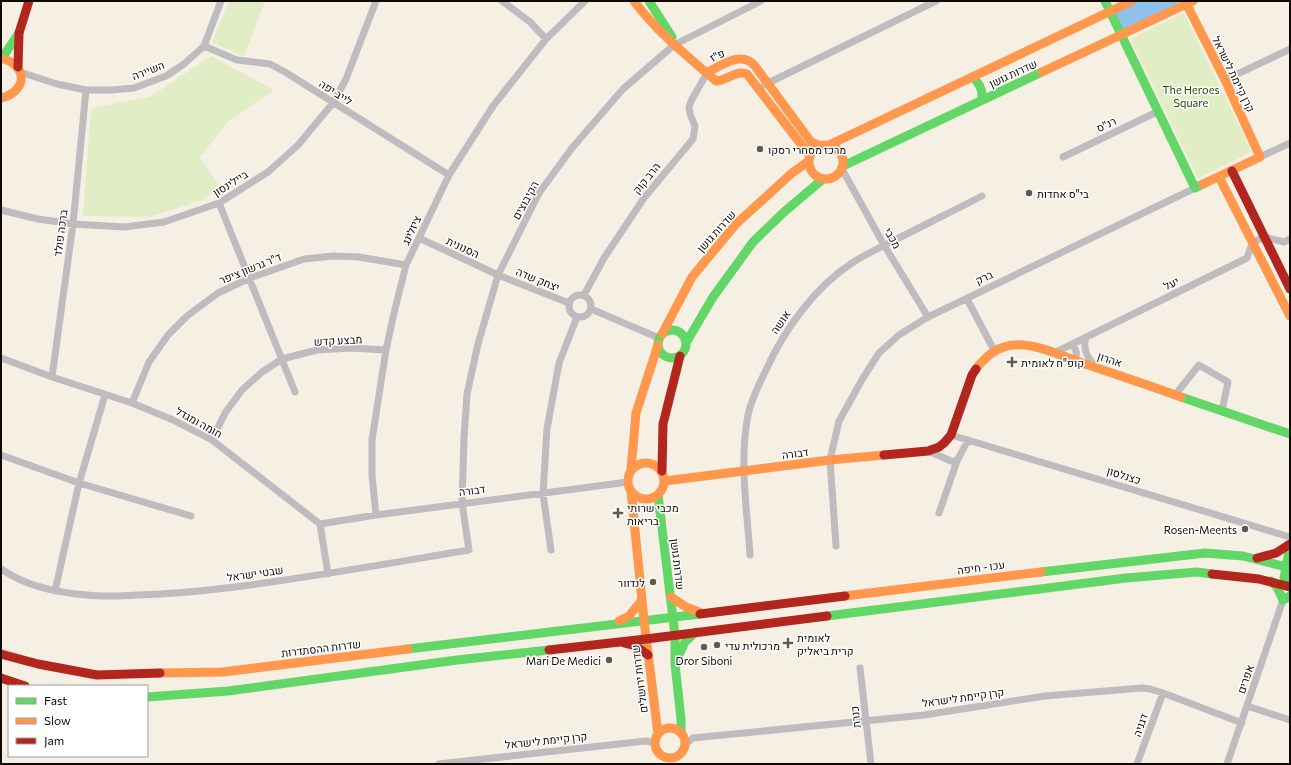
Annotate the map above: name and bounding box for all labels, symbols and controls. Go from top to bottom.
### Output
street label: קרן קיימת לישראל [1210,34,1258,114]
street label: פ"ז [708,46,726,64]
street label: שדרות גושן [987,56,1039,90]
street label: השיירה [130,58,166,82]
street label: לייב יפה [317,77,355,108]
park label: The Heroes Square [1163,83,1219,109]
street label: רנ"ס [1094,114,1118,134]
place label: מרכז מסחרי רסקו [768,143,846,156]
marker: מרכז מסחרי רסקו [755,144,765,154]
street label: הרב קוק [629,160,663,196]
street label: ביילינסון [210,167,250,199]
street label: הקיבוצים [509,178,541,222]
place label: בי"ס אחדות [1037,187,1089,200]
marker: בי"ס אחדות [1024,188,1034,198]
street label: שדרות גושן [694,208,738,254]
street label: ברכה פולד [51,209,69,257]
street label: ציזלינג [399,213,423,247]
street label: מכבי [882,225,904,251]
street label: הסנונית [444,234,482,260]
street label: ד"ר גרשון ציפר [217,250,283,286]
street label: יצחק שדה [514,264,562,294]
street label: ברק [973,267,995,287]
street label: יעל [1161,274,1181,292]
street label: אושה [767,308,793,336]
street label: מבצע קדש [313,332,363,348]
street label: אהרון [1096,349,1124,369]
marker: קופ"ח לאומית [1006,356,1018,368]
place label: קופ"ח לאומית [1021,356,1084,369]
street label: חומה ומגדל [173,404,225,440]
street label: דבורה [781,445,809,461]
street label: כצנלסון [1105,464,1143,486]
street label: דבורה [458,482,486,498]
place label: מכבי שרותי בריאות [627,501,679,527]
marker: מכבי שרותי בריאות [612,507,624,519]
place label: Rosen-Meents [1164,523,1237,536]
marker: Rosen-Meents [1240,524,1250,534]
street label: שדרות גושן [668,538,688,590]
street label: עכו - חיפה [957,558,1005,576]
street label: שבטי ישראל [226,563,284,583]
place label: לנדוור [618,576,645,589]
marker: לנדוור [648,577,658,587]
place label: לאומית קרית ביאליק [797,631,854,657]
street label: שדרות ההסתדרות [280,637,362,659]
marker: לאומית קרית ביאליק [782,637,794,649]
place label: מרכולית עדי [725,639,780,652]
marker: מרכולית עדי [712,640,722,650]
marker: Dror Siboni [699,642,709,652]
street label: שדרות ירושלים [628,644,650,714]
place label: Mari De Medici [526,654,601,667]
place label: Dror Siboni [676,654,733,667]
marker: Mari De Medici [604,655,614,665]
street label: אפרים [1234,663,1256,695]
legend [8,685,148,757]
street label: קרן קיימת לישראל [921,685,1005,709]
text: Fast [44,693,67,707]
street label: כנרת [847,705,863,729]
street label: דגניה [1130,711,1150,738]
text: Slow [44,713,71,727]
street label: קרן קיימת לישראל [504,729,588,751]
text: Jam [44,733,64,748]

